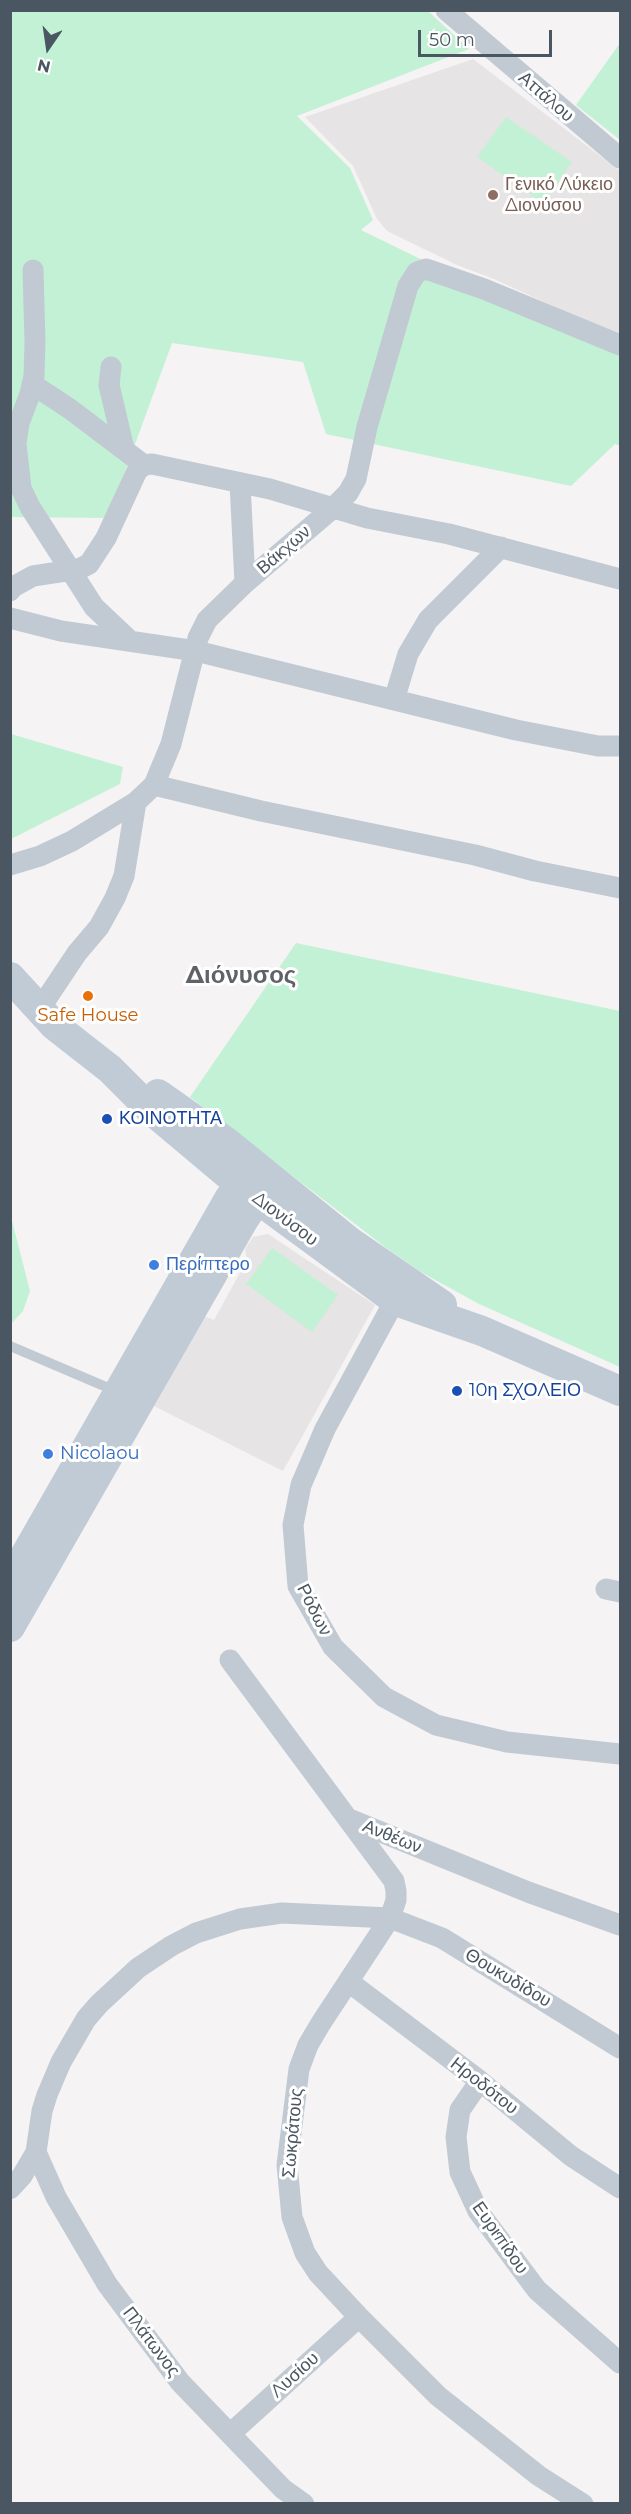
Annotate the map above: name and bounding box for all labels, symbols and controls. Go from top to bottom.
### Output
north arrow [18,18,78,78]
scale bar [421,18,554,56]
text: 50 m [429,29,475,51]
text: N [35,55,52,77]
street label: Αττάλου [514,67,578,127]
place label: Γενικό Λύκειο Διονύσου [505,174,613,216]
marker: Γενικό Λύκειο Διονύσου [486,188,500,202]
street label: Βάκχων [253,521,315,579]
district label: Διόνυσος [186,962,296,990]
marker: Safe House [81,989,95,1003]
place label: Safe House [38,1005,138,1027]
place label: ΚΟΙΝΟΤΗΤΑ [119,1108,222,1130]
marker: ΚΟΙΝΟΤΗΤΑ [100,1112,114,1126]
street label: Διονύσου [248,1187,322,1251]
place label: Περίπτερο [166,1254,250,1276]
marker: Περίπτερο [147,1258,161,1272]
place label: 10η ΣΧΟΛΕΙΟ [469,1380,581,1402]
marker: 10η ΣΧΟΛΕΙΟ [450,1384,464,1398]
place label: Nicolaou [60,1443,140,1465]
marker: Nicolaou [41,1447,55,1461]
street label: Ρόδων [292,1581,336,1639]
street label: Ανθέων [359,1815,425,1859]
street label: Θουκυδίδου [461,1944,555,2012]
street label: Ηροδότου [446,2053,522,2119]
street label: Σωκράτους [278,2087,308,2179]
street label: Ευριπίδου [467,2198,533,2278]
street label: Πλάτωνος [118,2303,184,2381]
street label: Λυσίου [266,2348,324,2402]

